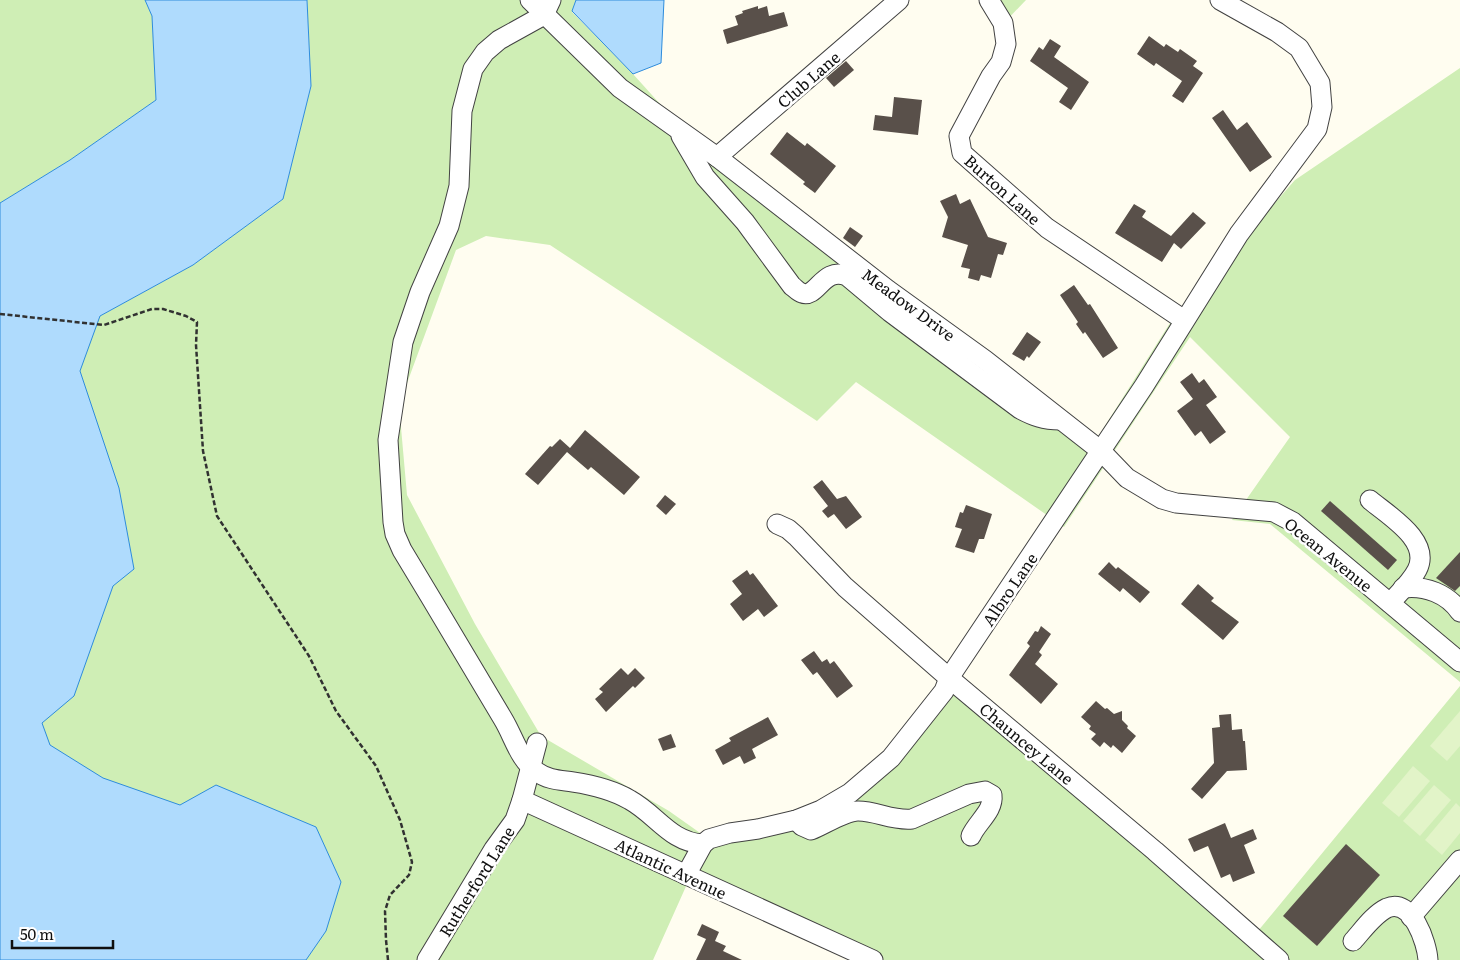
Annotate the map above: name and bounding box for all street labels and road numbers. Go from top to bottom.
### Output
street label: Club Lane [771,45,845,113]
street label: Burton Lane [960,148,1046,230]
street label: Meadow Drive [857,262,961,346]
street label: Ocean Avenue [1280,511,1378,597]
street label: Albro Lane [976,547,1042,631]
street label: Chauncey Lane [975,696,1079,790]
street label: Rutherford Lane [432,821,520,941]
street label: Atlantic Avenue [611,832,731,904]

